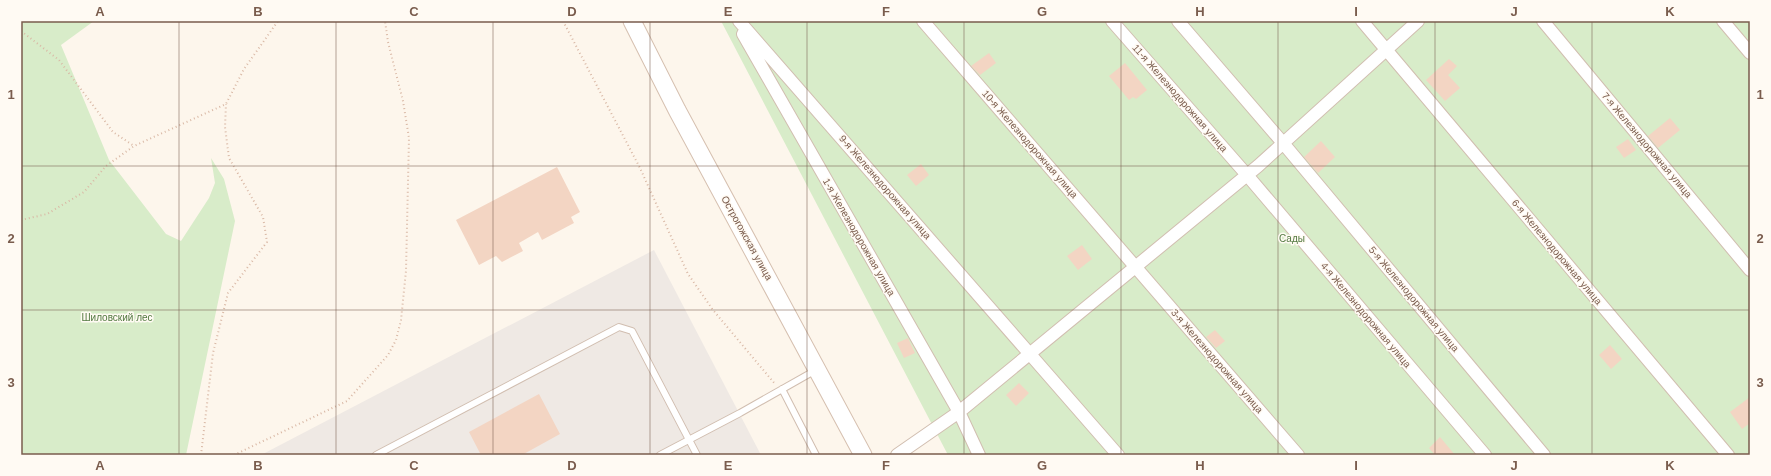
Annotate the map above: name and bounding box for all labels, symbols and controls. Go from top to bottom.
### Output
text: A [95,4,105,19]
text: B [253,4,263,19]
text: C [409,4,419,19]
text: D [567,4,577,19]
text: E [724,4,733,19]
text: F [882,4,890,19]
text: G [1037,4,1047,19]
text: H [1195,4,1205,19]
text: I [1354,4,1358,19]
text: J [1510,4,1518,19]
text: K [1665,4,1675,19]
street label: 11-я Железнодорожная улица [1130,42,1230,154]
text: 1 [7,87,15,102]
text: 1 [1756,87,1764,102]
street label: 10-я Железнодорожная улица [980,88,1080,201]
street label: 7-я Железнодорожная улица [1600,90,1695,200]
street label: 9-я Железнодорожная улица [837,133,933,241]
street label: 1-я Железнодорожная улица [821,176,897,298]
street label: Острогожская улица [719,194,775,283]
street label: 6-я Железнодорожная улица [1510,197,1605,307]
text: 2 [7,231,15,246]
text: 2 [1756,231,1764,246]
park label: Сады [1279,233,1305,244]
street label: 5-я Железнодорожная улица [1367,244,1462,354]
street label: 4-я Железнодорожная улица [1319,260,1414,370]
street label: 3-я Железнодорожная улица [1169,307,1265,415]
park label: Шиловский лес [81,312,153,323]
text: 3 [7,375,15,390]
text: 3 [1756,375,1764,390]
text: A [95,458,105,473]
text: B [253,458,263,473]
text: C [409,458,419,473]
text: D [567,458,577,473]
text: E [724,458,733,473]
text: F [882,458,890,473]
text: G [1037,458,1047,473]
text: H [1195,458,1205,473]
text: I [1354,458,1358,473]
text: J [1510,458,1518,473]
text: K [1665,458,1675,473]

